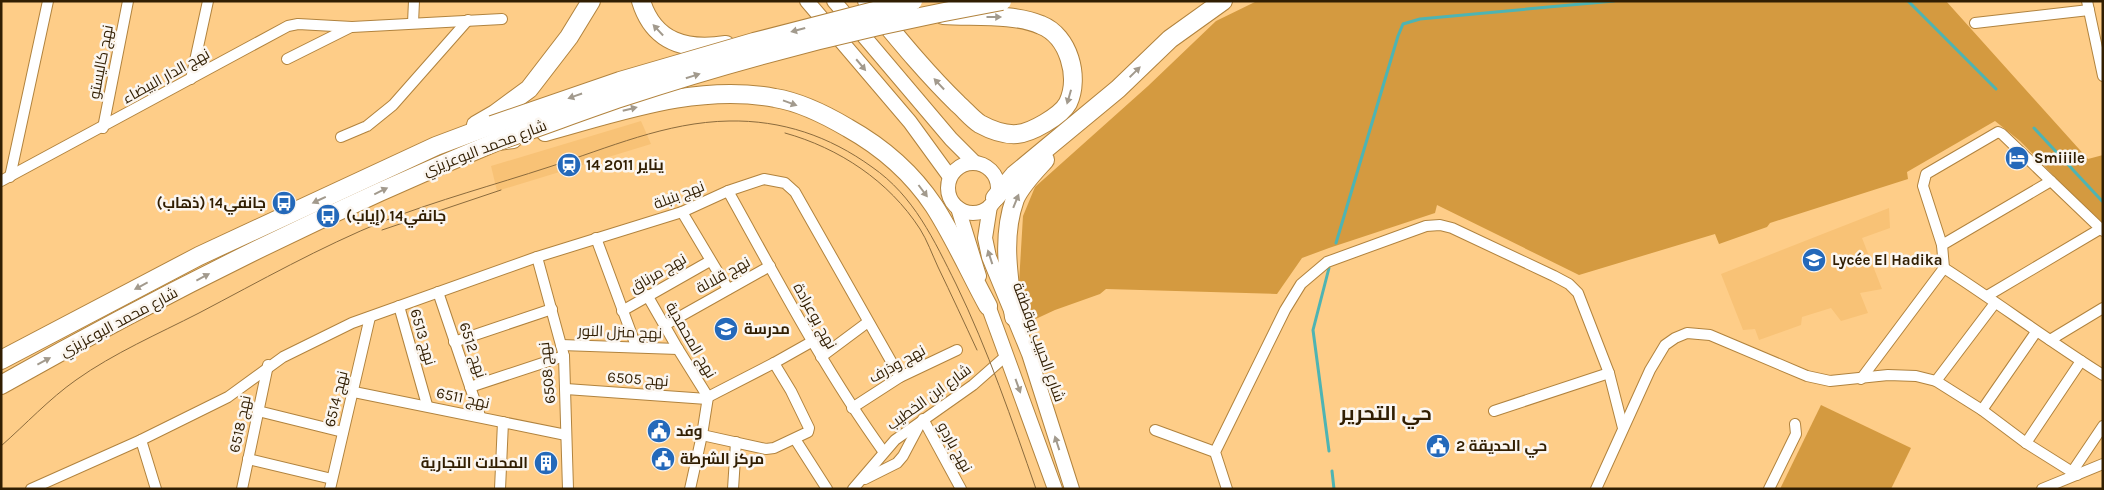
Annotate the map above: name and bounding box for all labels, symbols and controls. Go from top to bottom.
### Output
one-way arrow [986,13,1002,21]
street label: نهج كاليستو [85,23,119,101]
one-way arrow [652,24,664,36]
one-way arrow [790,26,805,34]
street label: نهج الدار البيضاء [119,45,214,109]
one-way arrow [856,58,867,71]
one-way arrow [1129,66,1141,78]
one-way arrow [686,71,701,79]
one-way arrow [933,79,945,91]
one-way arrow [1064,89,1072,104]
one-way arrow [567,93,582,101]
one-way arrow [783,99,798,107]
one-way arrow [623,105,638,113]
street label: شارع محمد البوعزيزي [421,116,550,183]
hotel icon: Smiiile [2004,145,2030,171]
place label: Smiiile [2034,149,2085,167]
station icon: 14 يناير 2011 [556,152,582,178]
place label: 14 يناير 2011 [586,156,664,174]
street label: نهج بنبلة [651,177,708,215]
one-way arrow [917,184,928,197]
one-way arrow [374,187,388,195]
bus stop icon: جانفي14 (ذهاب) [271,190,297,216]
one-way arrow [1012,193,1020,208]
place label: جانفي14 (ذهاب) [156,194,266,215]
one-way arrow [312,196,326,204]
bus stop icon: جانفي14 (إياب) [315,203,341,229]
place label: جانفي14 (إياب) [346,207,446,228]
school or university icon: Lycée El Hadika [1801,247,1827,273]
one-way arrow [985,249,993,264]
street label: نهج مرناق [626,250,691,298]
place label: Lycée El Hadika [1832,251,1942,269]
street label: نهج قلالة [693,253,754,299]
one-way arrow [196,273,210,281]
street label: نهج بوعرادة [788,280,841,353]
street label: شارع الحبيب بوقطفة [1007,280,1069,405]
one-way arrow [134,282,148,290]
street label: شارع محمد البوعزيزي [57,283,182,363]
street label: نهج المحمدية [660,299,720,382]
street label: نهج 6513 [404,307,440,368]
school or university icon: مدرسة [713,316,739,342]
street label: نهج 6512 [454,320,490,381]
place label: مدرسة [744,320,790,338]
street label: نهج منزل النور [577,322,662,344]
street label: نهج 6508 [535,341,561,405]
street label: نهج وذرف [866,341,929,389]
one-way arrow [37,357,51,365]
street label: شارع ابن الخطيب [883,360,976,435]
street label: نهج 6505 [607,368,669,392]
street label: نهج 6514 [320,369,354,429]
one-way arrow [1015,379,1022,394]
street label: نهج 6511 [434,384,491,414]
street label: نهج 6518 [225,394,257,455]
district label: حي التحرير [1339,402,1432,429]
public building icon: وفد [646,418,672,444]
street label: نهج باردو [932,419,976,476]
place label: وفد [676,422,702,440]
public building icon: حي الحديقة 2 [1425,433,1451,459]
one-way arrow [1053,435,1060,450]
place label: حي الحديقة 2 [1456,437,1547,458]
public building icon: مركز الشرطة [650,446,676,472]
building icon: المحلات التجارية [533,450,559,476]
place label: مركز الشرطة [680,450,764,468]
place label: المحلات التجارية [421,454,528,472]

